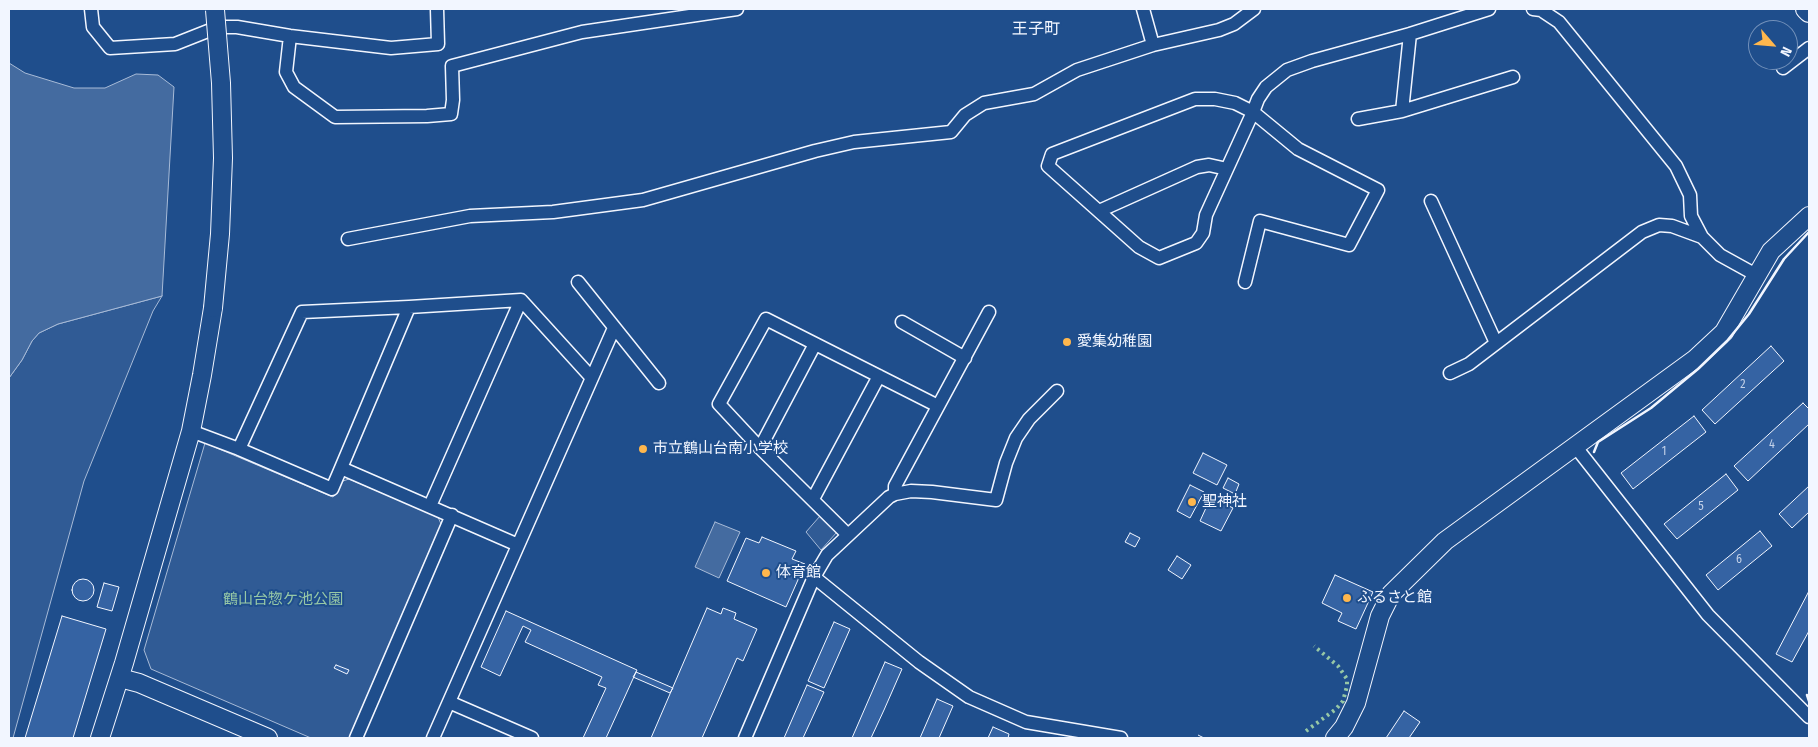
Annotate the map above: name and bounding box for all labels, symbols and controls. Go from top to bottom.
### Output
district label: 王子町 [1012,20,1060,40]
north arrow [1748,20,1798,70]
text: N [1776,44,1795,59]
place label: 愛集幼稚園 [1077,333,1152,351]
marker: 愛集幼稚園 [1061,336,1073,348]
house number: 2 [1740,378,1746,392]
house number: 4 [1769,438,1775,452]
place label: 市立鶴山台南小学校 [653,440,788,458]
marker: 市立鶴山台南小学校 [637,443,649,455]
house number: 1 [1662,445,1666,459]
place label: 聖神社 [1202,493,1247,511]
marker: 聖神社 [1186,496,1198,508]
house number: 5 [1698,500,1704,514]
house number: 6 [1736,553,1742,567]
place label: 体育館 [776,564,821,582]
marker: 体育館 [760,567,772,579]
place label: ふるさと館 [1357,589,1432,607]
park label: 鶴山台惣ケ池公園 [223,591,343,609]
marker: ふるさと館 [1341,592,1353,604]

